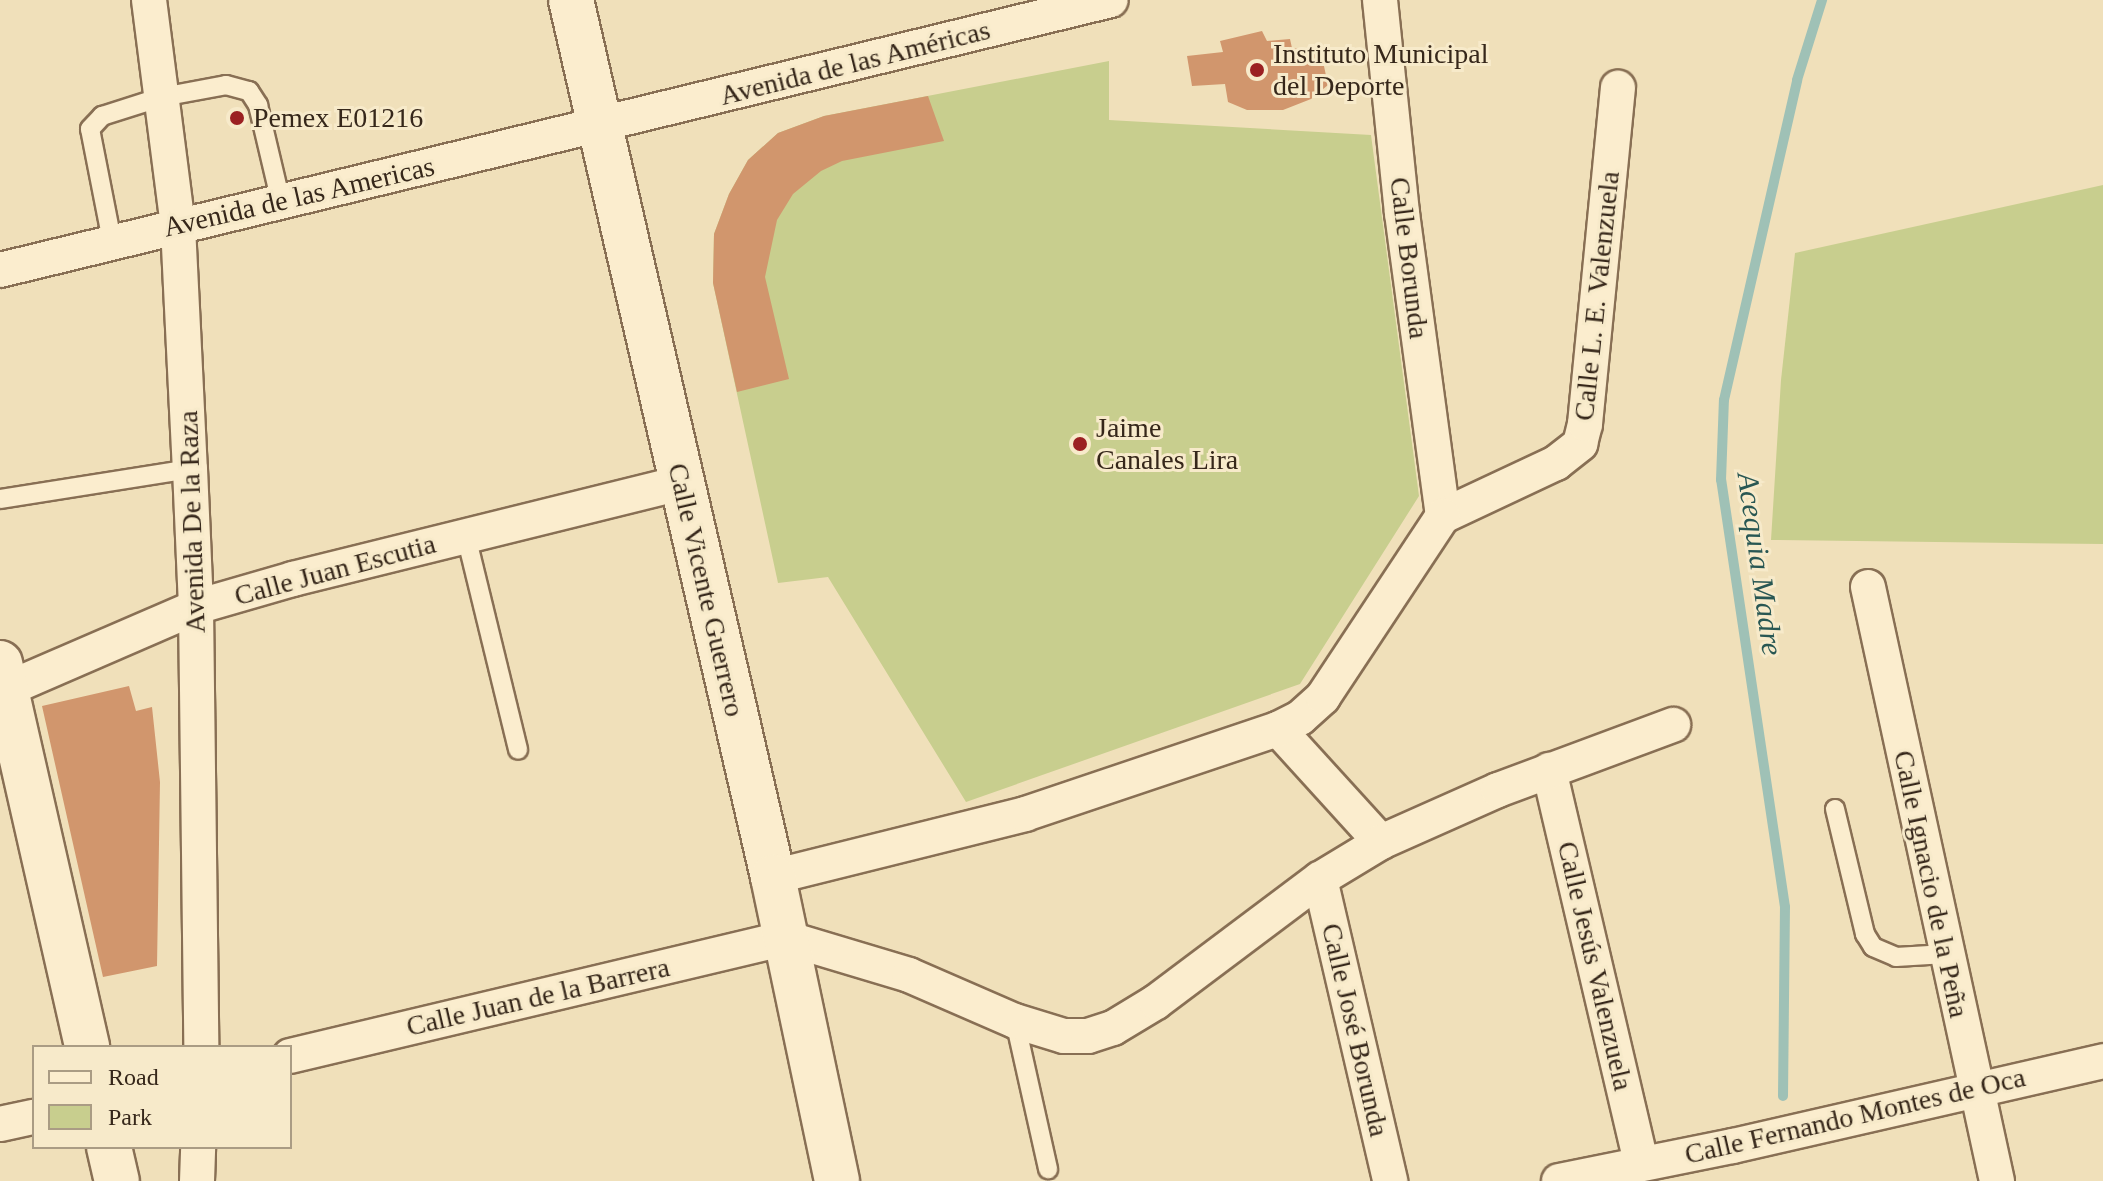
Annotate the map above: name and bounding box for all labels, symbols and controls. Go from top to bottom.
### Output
street label: Avenida de las Américas [716,13,994,113]
place label: Instituto Municipal del Deporte [1273,37,1488,103]
marker: Instituto Municipal del Deporte [1248,61,1266,79]
place label: Pemex E01216 [253,101,423,135]
marker: Pemex E01216 [228,109,246,127]
street label: Avenida de las Americas [159,149,439,245]
street label: Calle L. E. Valenzuela [1567,169,1627,423]
street label: Calle Borunda [1382,175,1436,341]
street label: Avenida De la Raza [171,410,213,634]
place label: Jaime Canales Lira [1096,411,1238,477]
marker: Jaime Canales Lira [1071,435,1089,453]
street label: Calle Vicente Guerrero [660,460,752,720]
water label: Acequia Madre [1729,470,1791,658]
street label: Calle Juan Escutia [231,527,439,613]
street label: Calle Ignacio de la Peña [1886,747,1976,1021]
street label: Calle Jesús Valenzuela [1550,838,1640,1094]
street label: Calle José Borunda [1314,920,1396,1140]
street label: Calle Juan de la Barrera [403,950,673,1044]
legend [32,1045,292,1149]
street label: Calle Fernando Montes de Oca [1682,1060,2028,1172]
text: Road [108,1064,159,1090]
text: Park [108,1104,152,1130]

